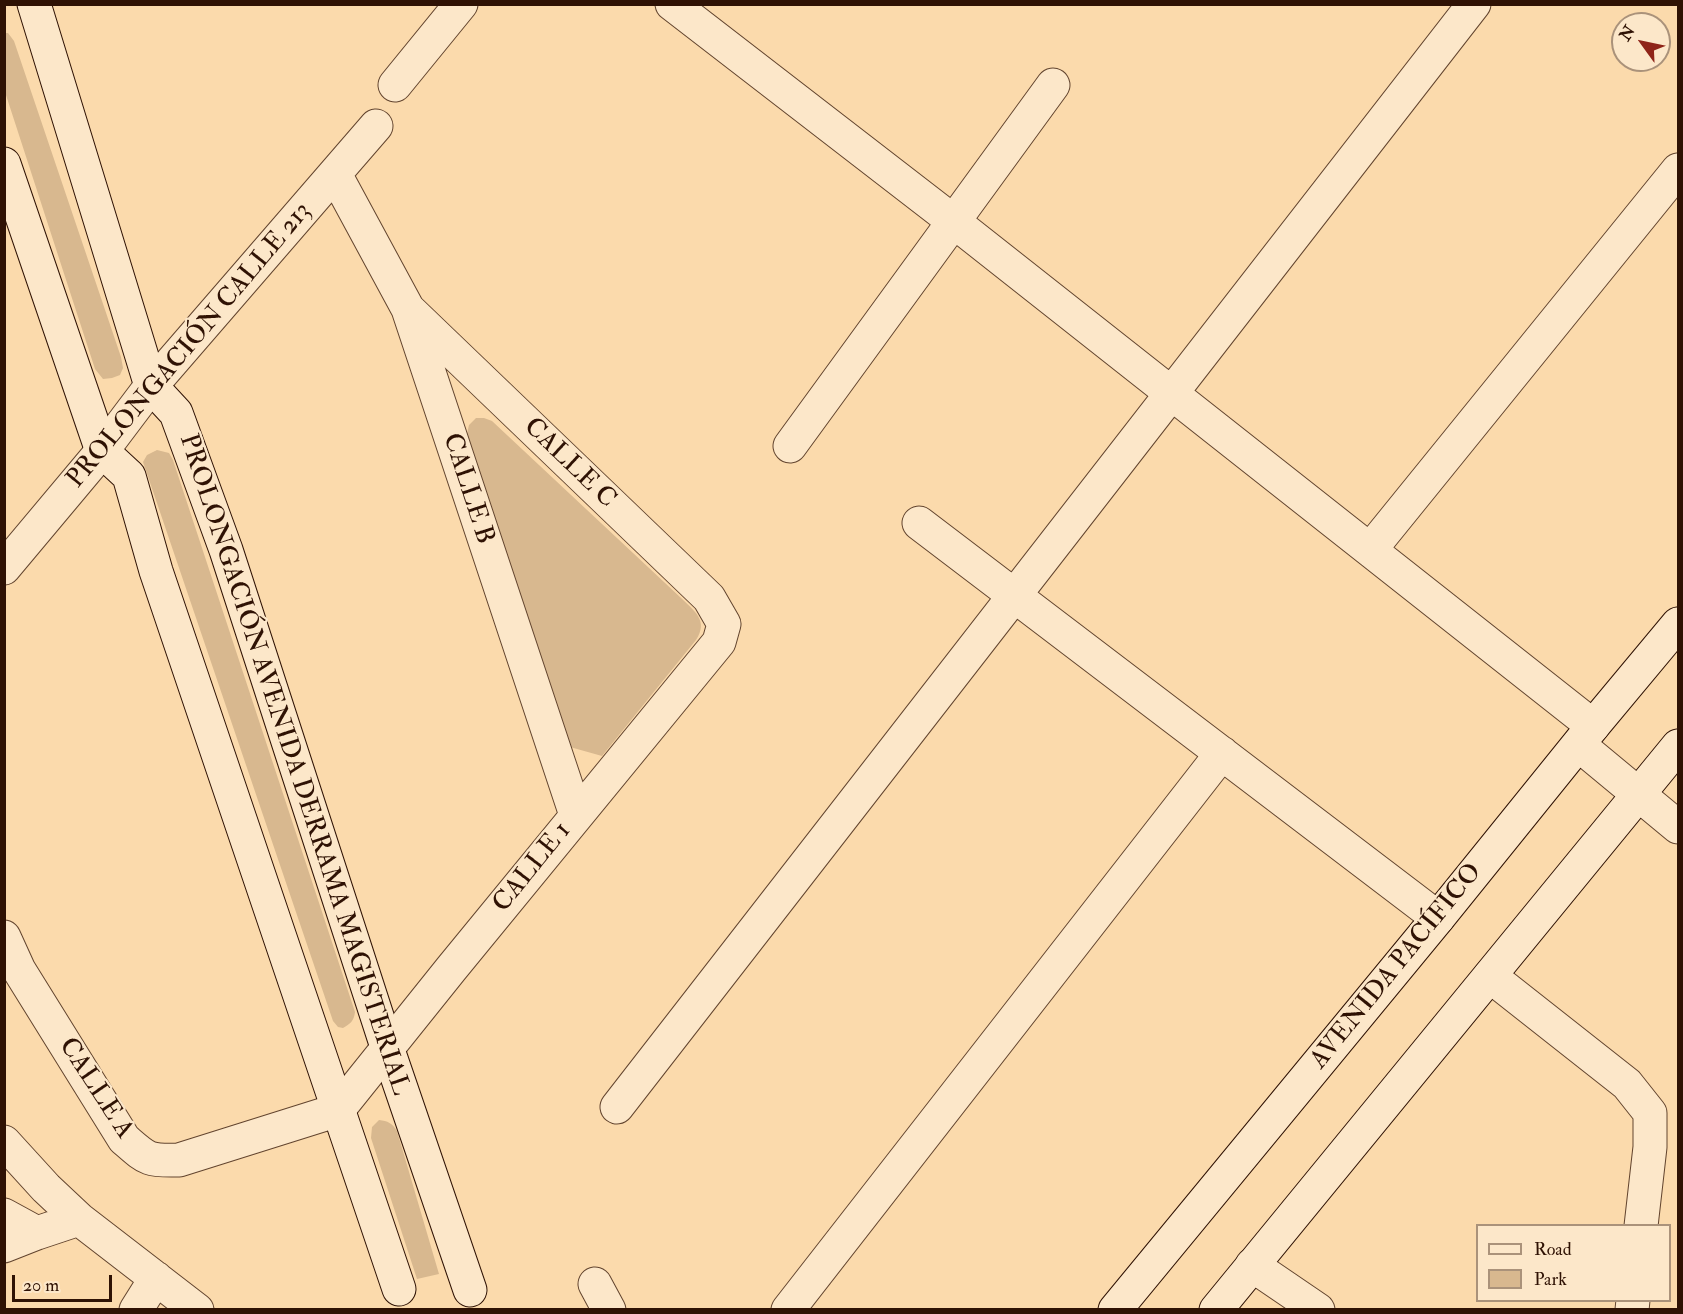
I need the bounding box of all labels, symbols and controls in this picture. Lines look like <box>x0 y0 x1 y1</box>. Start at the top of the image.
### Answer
north arrow <box>1611 12 1671 72</box>
text: N <box>1615 22 1640 45</box>
street label: PROLONGACIÓN CALLE 213 <box>61 197 319 495</box>
street label: CALLE C <box>516 412 622 516</box>
street label: CALLE B <box>434 430 500 548</box>
street label: PROLONGACIÓN AVENIDA DERRAMA MAGISTERIAL <box>171 431 415 1099</box>
street label: CALLE 1 <box>487 817 579 919</box>
street label: AVENIDA PACÍFICO <box>1304 858 1490 1076</box>
street label: CALLE A <box>51 1033 139 1145</box>
legend <box>1476 1224 1671 1302</box>
text: Road <box>1534 1238 1572 1261</box>
scale bar <box>15 1263 116 1301</box>
text: Park <box>1534 1268 1567 1291</box>
text: 20 m <box>23 1274 59 1297</box>

